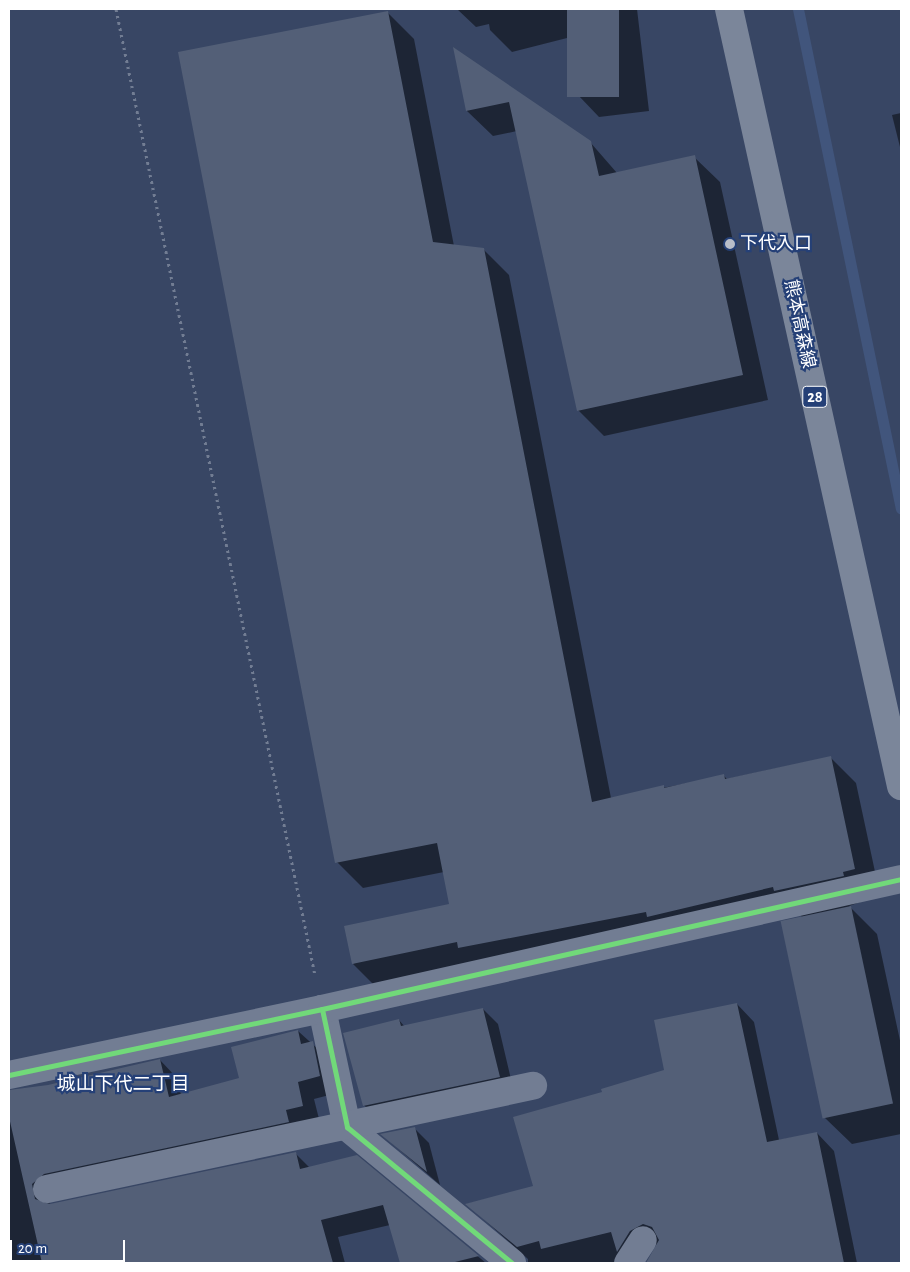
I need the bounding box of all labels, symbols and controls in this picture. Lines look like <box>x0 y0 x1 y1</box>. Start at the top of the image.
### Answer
place label: 下代入口 <box>740 233 812 255</box>
marker: 下代入口 <box>724 238 736 250</box>
street label: 熊本高森線 <box>779 278 819 370</box>
road number: 28 <box>801 384 829 411</box>
district label: 城山下代二丁目 <box>57 1074 189 1096</box>
scale bar <box>12 1230 128 1262</box>
text: 20 m <box>18 1241 47 1256</box>

